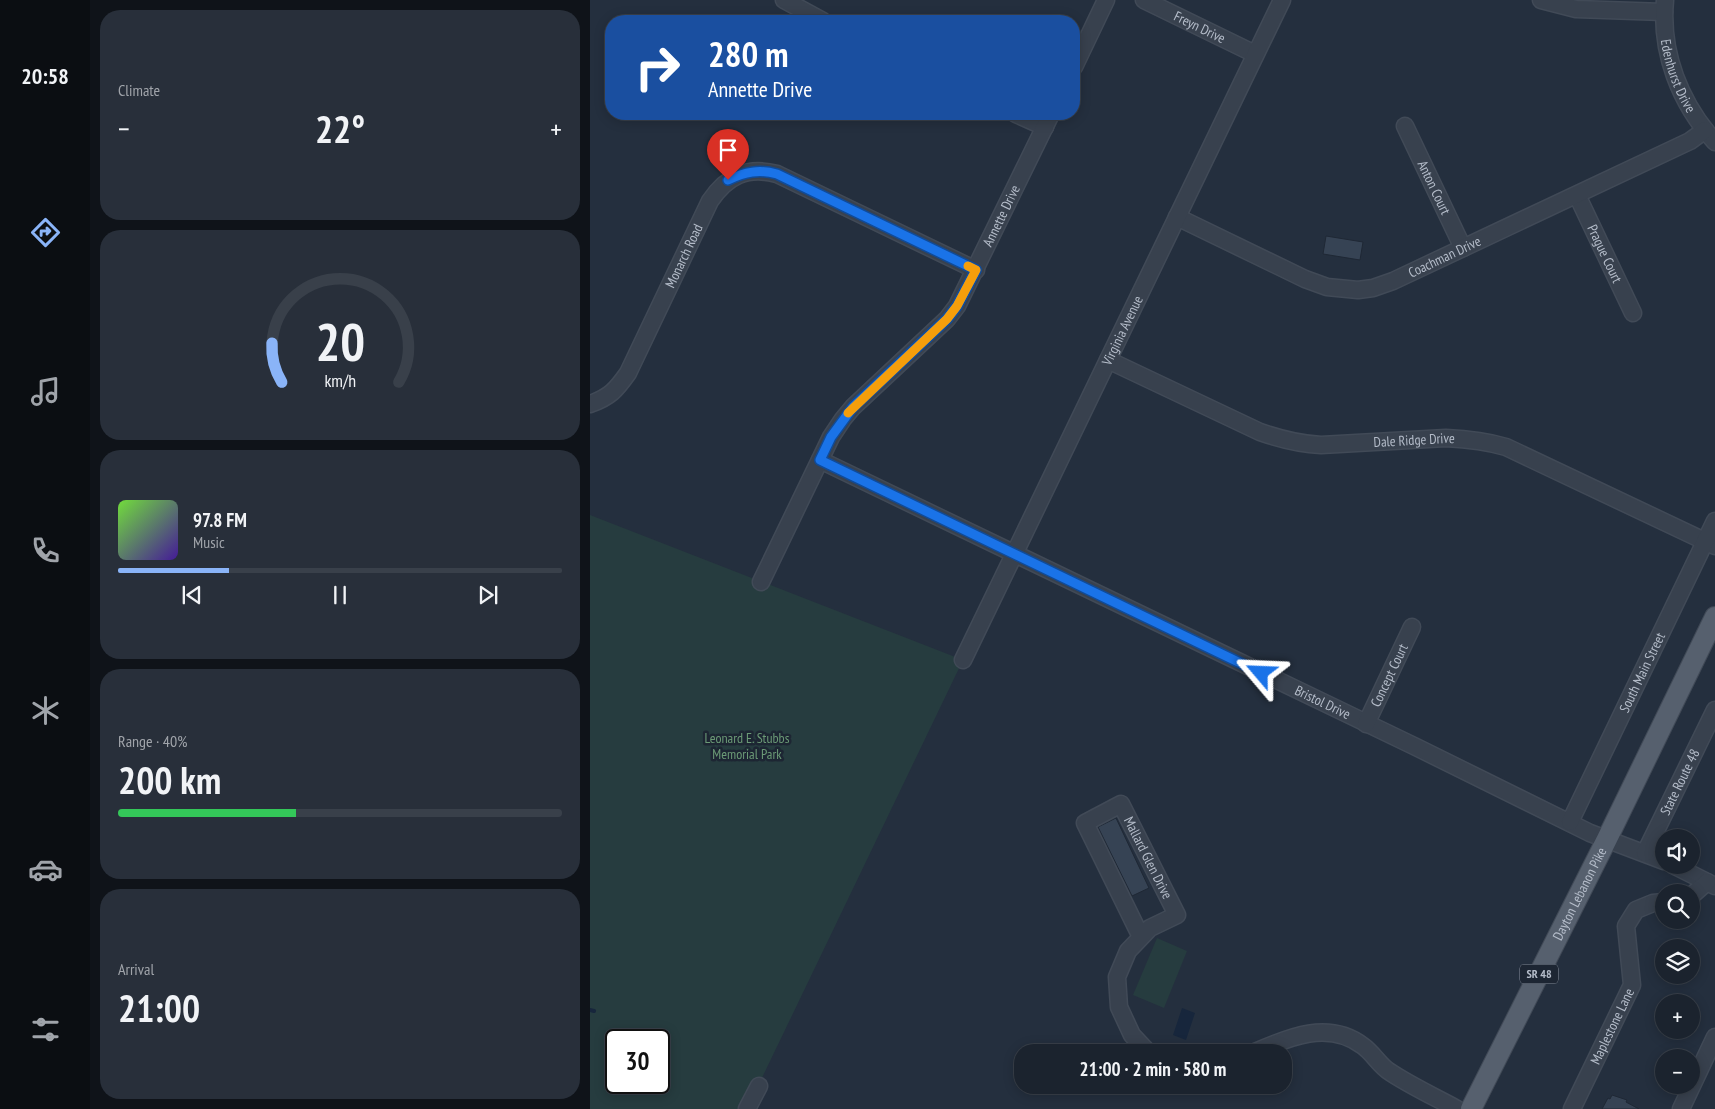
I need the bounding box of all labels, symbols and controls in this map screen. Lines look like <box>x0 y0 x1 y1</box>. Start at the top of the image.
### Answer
street label: Freyn Drive <box>1171 7 1229 47</box>
text: 280 m <box>708 31 789 77</box>
icon: right <box>625 35 690 100</box>
street label: Edenhurst Drive <box>1657 38 1700 116</box>
text: 20:58 <box>21 62 69 90</box>
text: Annette Drive <box>708 75 812 103</box>
text: Climate <box>118 80 160 100</box>
text: 22° <box>315 104 365 153</box>
text: − <box>118 110 130 147</box>
text: + <box>550 110 562 147</box>
pin <box>707 129 749 180</box>
icon: arrive <box>714 136 742 164</box>
street label: Anton Court <box>1414 157 1455 218</box>
street label: Annette Drive <box>978 182 1024 250</box>
icon: directions <box>28 215 63 250</box>
street label: Monarch Road <box>661 221 707 291</box>
street label: Prague Court <box>1583 222 1626 286</box>
street label: Coachman Drive <box>1405 232 1484 282</box>
street label: Virginia Avenue <box>1097 292 1147 369</box>
text: 20 <box>315 308 365 375</box>
text: km/h <box>324 369 356 392</box>
icon: music <box>28 374 63 409</box>
street label: Dale Ridge Drive <box>1373 429 1455 451</box>
text: 97.8 FM <box>193 508 247 532</box>
text: Music <box>193 532 225 552</box>
icon: phone <box>28 533 63 568</box>
icon: previous <box>178 581 206 609</box>
icon: pause <box>326 581 354 609</box>
icon: next <box>474 581 502 609</box>
street label: South Main Street <box>1615 629 1669 715</box>
street label: Concept Court <box>1366 641 1412 710</box>
position arrow <box>1234 646 1286 698</box>
street label: Bristol Drive <box>1292 681 1354 723</box>
icon: climate <box>28 693 63 728</box>
park label: Leonard E. Stubbs Memorial Park <box>705 729 790 763</box>
text: Range · 40% <box>118 731 187 751</box>
street label: State Route 48 <box>1656 746 1704 818</box>
text: 200 km <box>118 755 221 804</box>
street label: Mallard Glen Drive <box>1120 814 1177 902</box>
map controls <box>1655 829 1700 1094</box>
button: sound <box>1655 829 1700 874</box>
street label: Dayton Lebanon Pike <box>1549 844 1610 943</box>
icon: car <box>28 852 63 887</box>
button: search <box>1655 884 1700 929</box>
button: layers <box>1655 939 1700 984</box>
text: Arrival <box>118 959 154 979</box>
road number: SR 48 <box>1520 964 1558 984</box>
text: 21:00 <box>118 983 200 1032</box>
street label: Maplestone Lane <box>1586 985 1638 1067</box>
button: + <box>1655 994 1700 1039</box>
icon: filters <box>28 1012 63 1047</box>
speed limit sign: 30 <box>605 1029 670 1094</box>
button: − <box>1655 1049 1700 1094</box>
text: 21:00 · 2 min · 580 m <box>1080 1057 1226 1081</box>

